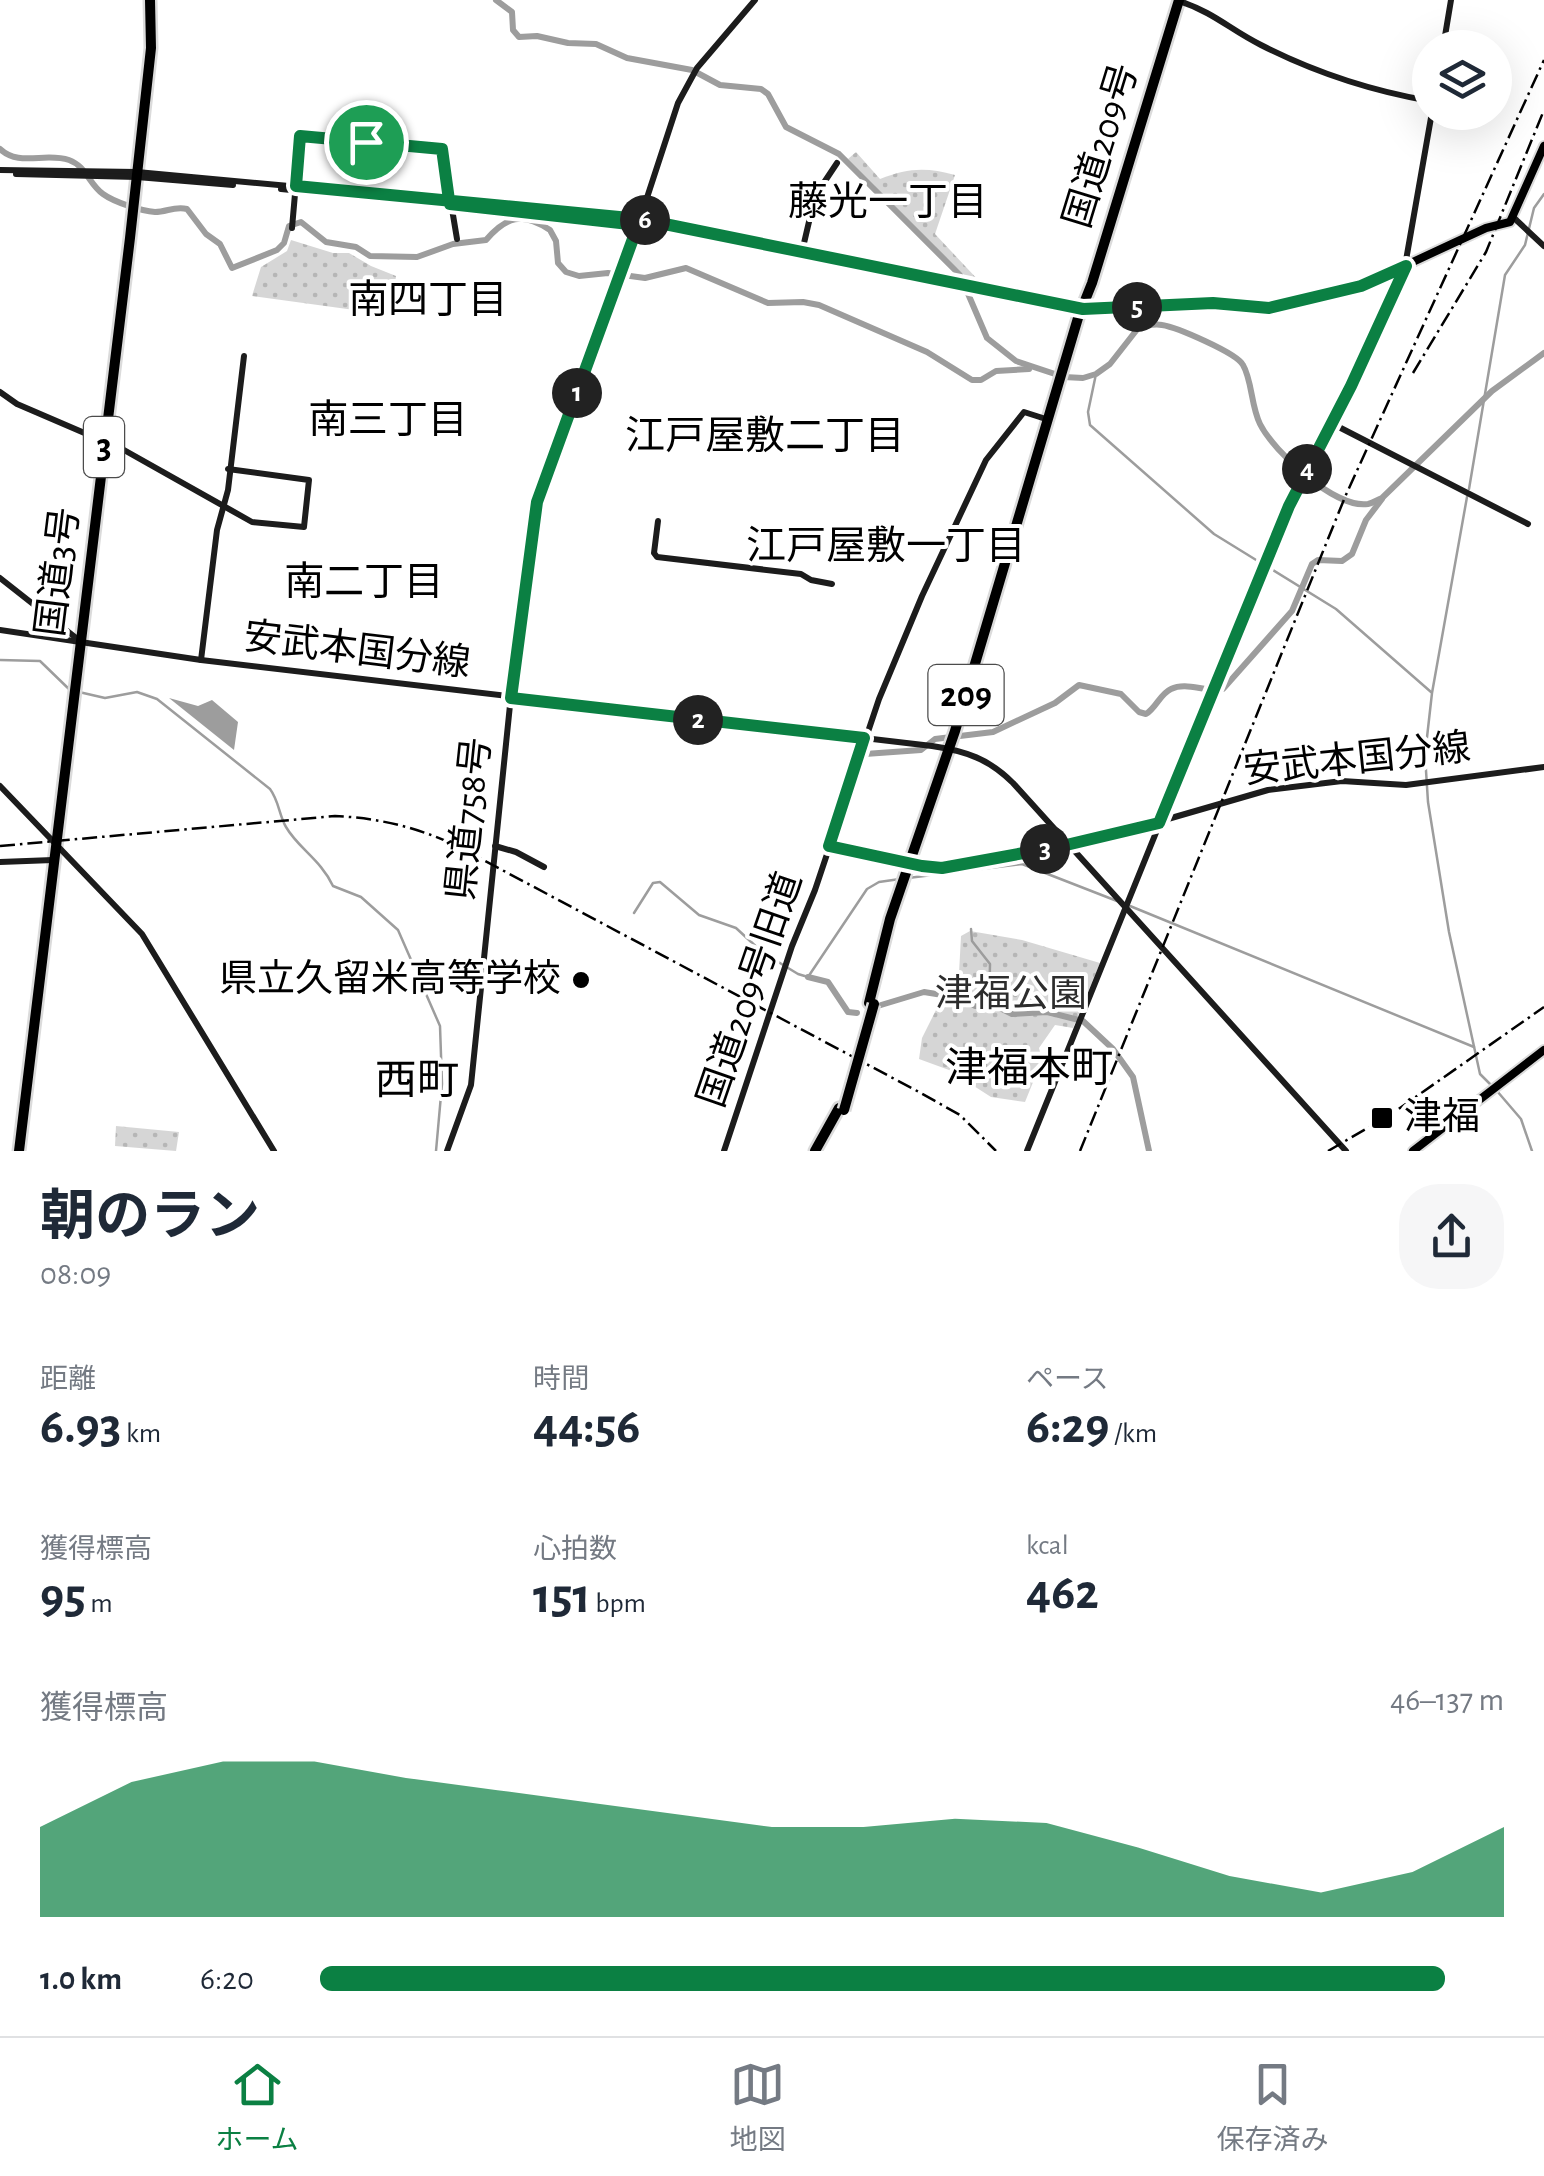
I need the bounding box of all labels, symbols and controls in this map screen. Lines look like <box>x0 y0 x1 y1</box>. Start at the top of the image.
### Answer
map controls <box>1412 30 1512 130</box>
button: layers <box>1412 30 1512 130</box>
street label: 国道209号 <box>1057 59 1145 232</box>
pin <box>324 100 409 185</box>
icon: arrive <box>339 115 394 170</box>
district label: 藤光一丁目 <box>788 181 988 223</box>
pin: 6 <box>620 195 670 245</box>
text: 6 <box>638 206 652 234</box>
district label: 南四丁目 <box>348 279 508 321</box>
pin: 5 <box>1112 282 1162 332</box>
text: 5 <box>1131 293 1143 321</box>
pin: 1 <box>552 368 602 418</box>
text: 1 <box>572 379 582 407</box>
district label: 南三丁目 <box>308 399 468 441</box>
district label: 江戸屋敷二丁目 <box>625 415 905 457</box>
road number: 3 <box>84 417 124 477</box>
pin: 4 <box>1282 444 1332 494</box>
text: 4 <box>1300 455 1314 483</box>
street label: 国道3号 <box>30 505 86 639</box>
district label: 江戸屋敷一丁目 <box>746 525 1026 567</box>
district label: 南二丁目 <box>284 561 444 603</box>
street label: 安武本国分線 <box>242 615 473 684</box>
road number: 209 <box>928 665 1004 725</box>
pin: 2 <box>673 695 723 745</box>
text: 2 <box>691 706 705 734</box>
street label: 安武本国分線 <box>1241 726 1472 791</box>
street label: 県道758号 <box>441 735 497 902</box>
pin: 3 <box>1020 824 1070 874</box>
text: 3 <box>1039 835 1051 863</box>
street label: 国道209号旧道 <box>691 867 809 1112</box>
place label: 県立久留米高等学校 <box>219 958 561 999</box>
marker: 県立久留米高等学校 <box>570 969 592 991</box>
park label: 津福公園 <box>935 974 1087 1014</box>
district label: 津福本町 <box>945 1046 1113 1090</box>
district label: 西町 <box>375 1060 459 1102</box>
place label: 津福 <box>1404 1097 1480 1137</box>
marker: 津福 <box>1369 1105 1395 1131</box>
button: share <box>1399 1184 1504 1289</box>
text: 朝のラン <box>40 1190 260 1245</box>
text: 08:09 <box>40 1258 111 1290</box>
text: 距離 <box>40 1366 96 1394</box>
text: 時間 <box>533 1366 589 1394</box>
text: ペース <box>1026 1366 1109 1394</box>
text: 6.93 <box>40 1402 121 1452</box>
text: 44:56 <box>533 1402 641 1452</box>
text: 6:29 <box>1026 1402 1109 1452</box>
text: km <box>121 1420 161 1448</box>
text: /km <box>1109 1420 1157 1448</box>
text: kcal <box>1026 1532 1069 1560</box>
text: 獲得標高 <box>40 1536 152 1564</box>
text: 心拍数 <box>533 1536 617 1564</box>
text: 462 <box>1026 1568 1099 1618</box>
text: 95 <box>40 1572 86 1622</box>
text: 151 <box>533 1572 591 1622</box>
text: m <box>86 1590 113 1618</box>
text: bpm <box>591 1590 646 1618</box>
text: 46–137 m <box>1390 1684 1504 1716</box>
text: 獲得標高 <box>40 1692 168 1724</box>
text: 1.0 km <box>40 1963 122 1995</box>
text: 6:20 <box>200 1963 254 1995</box>
tab: ホーム <box>215 2057 299 2158</box>
tab: 地図 <box>730 2057 786 2158</box>
tab: 保存済み <box>1216 2057 1329 2158</box>

